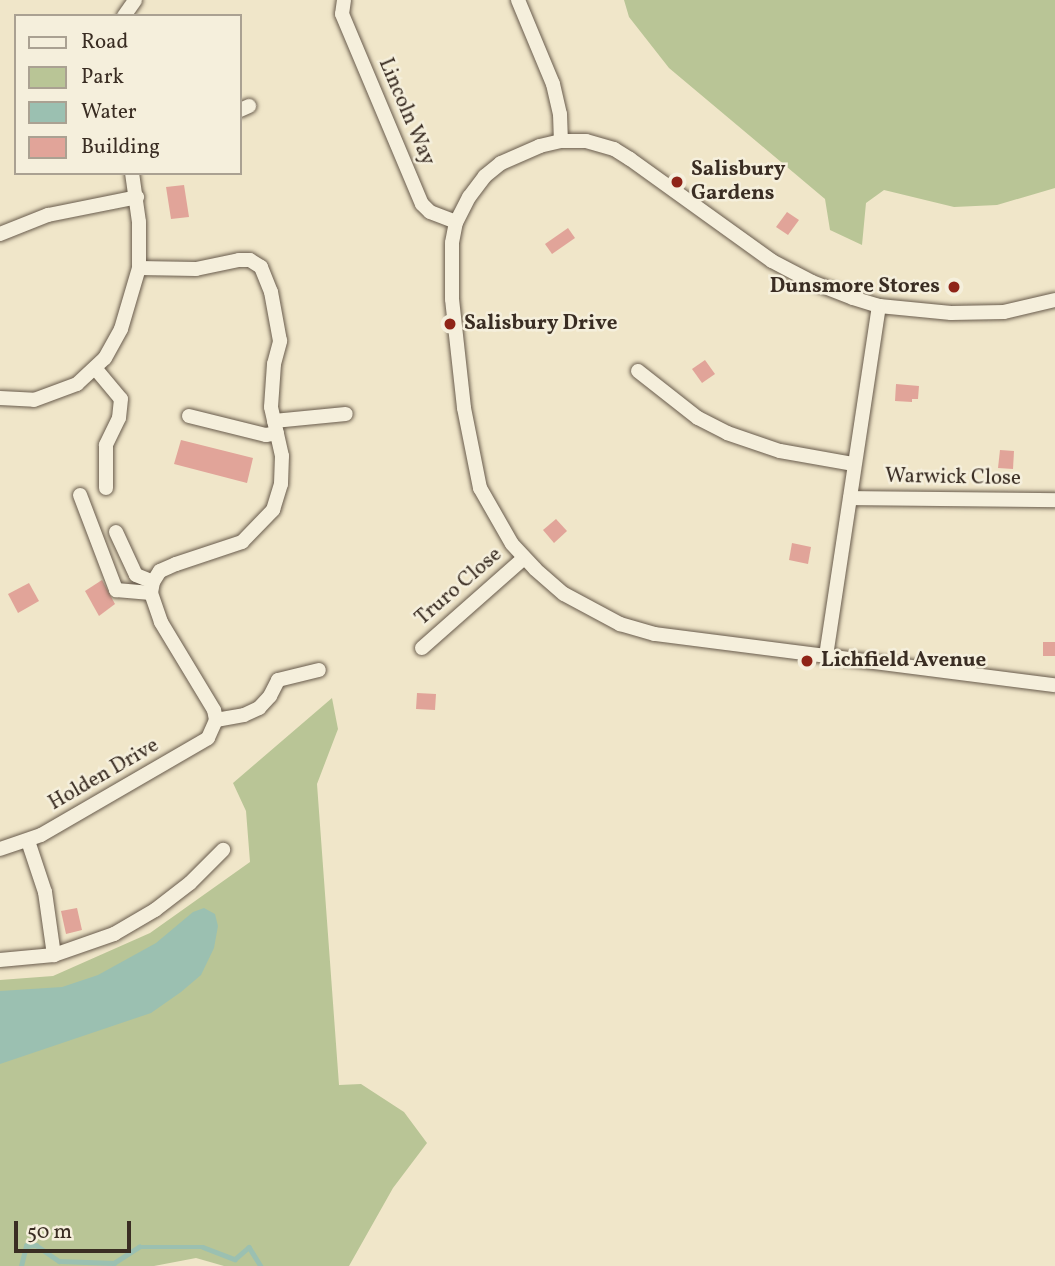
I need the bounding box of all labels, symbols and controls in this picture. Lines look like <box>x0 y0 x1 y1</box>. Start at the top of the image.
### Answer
legend <box>14 14 242 175</box>
text: Road <box>81 28 128 57</box>
street label: Lincoln Way <box>372 54 440 170</box>
text: Park <box>81 63 124 92</box>
text: Water <box>81 98 137 127</box>
text: Building <box>81 133 160 162</box>
place label: Salisbury Gardens <box>691 157 786 207</box>
marker: Salisbury Gardens <box>669 174 685 190</box>
place label: Dunsmore Stores <box>770 274 940 300</box>
marker: Dunsmore Stores <box>946 279 962 295</box>
place label: Salisbury Drive <box>464 311 618 337</box>
marker: Salisbury Drive <box>442 316 458 332</box>
street label: Warwick Close <box>885 464 1021 492</box>
street label: Truro Close <box>411 543 507 631</box>
place label: Lichfield Avenue <box>821 648 986 674</box>
marker: Lichfield Avenue <box>799 653 815 669</box>
street label: Holden Drive <box>44 733 164 817</box>
scale bar <box>18 1206 135 1250</box>
text: 50 m <box>27 1218 72 1247</box>

